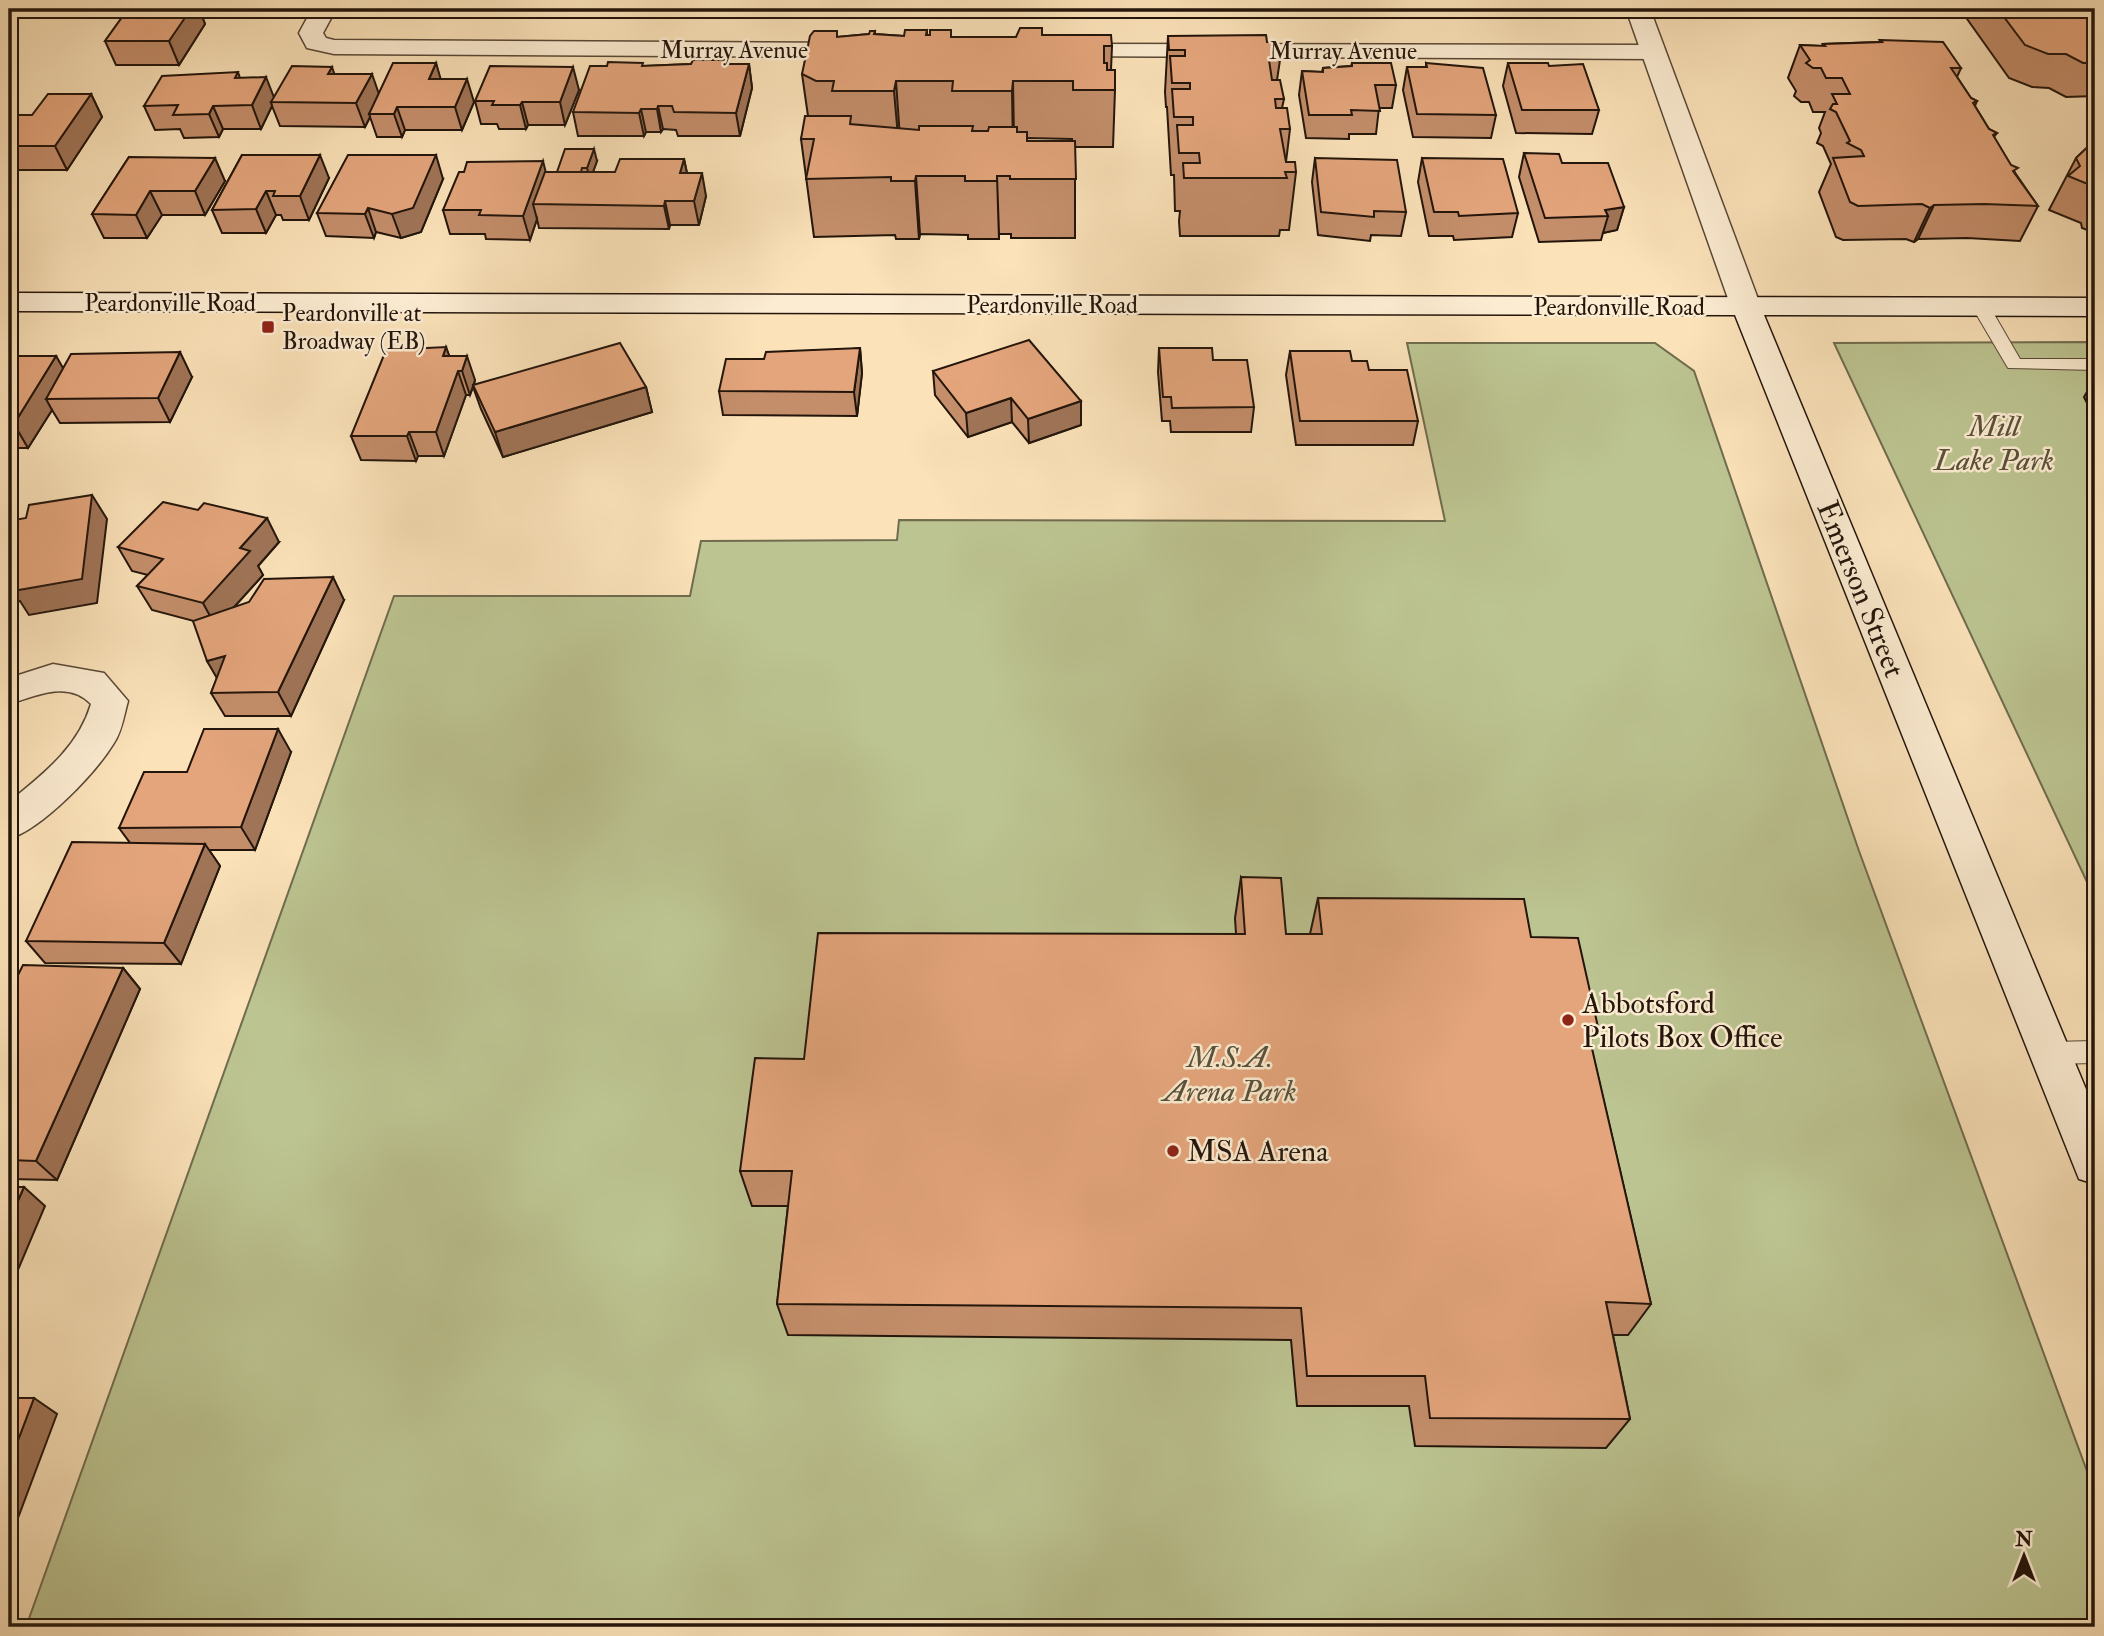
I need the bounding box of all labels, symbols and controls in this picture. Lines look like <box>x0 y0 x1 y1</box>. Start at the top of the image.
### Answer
street label: Murray Avenue <box>660 35 808 66</box>
street label: Murray Avenue <box>1269 36 1417 67</box>
street label: Peardonville Road <box>84 288 256 319</box>
street label: Peardonville Road <box>966 290 1138 321</box>
street label: Peardonville Road <box>1533 292 1705 323</box>
place label: Peardonville at Broadway (EB) <box>282 298 426 357</box>
marker: Peardonville at Broadway (EB) <box>260 319 276 335</box>
park label: Mill Lake Park <box>1933 408 2054 479</box>
street label: Emerson Street <box>1808 495 1913 683</box>
place label: Abbotsford Pilots Box Office <box>1581 985 1782 1056</box>
marker: Abbotsford Pilots Box Office <box>1560 1012 1576 1028</box>
park label: M.S.A. Arena Park <box>1160 1039 1297 1110</box>
place label: MSA Arena <box>1187 1133 1329 1170</box>
marker: MSA Arena <box>1165 1143 1181 1159</box>
north arrow <box>1988 1520 2058 1590</box>
text: N <box>2014 1528 2033 1552</box>

